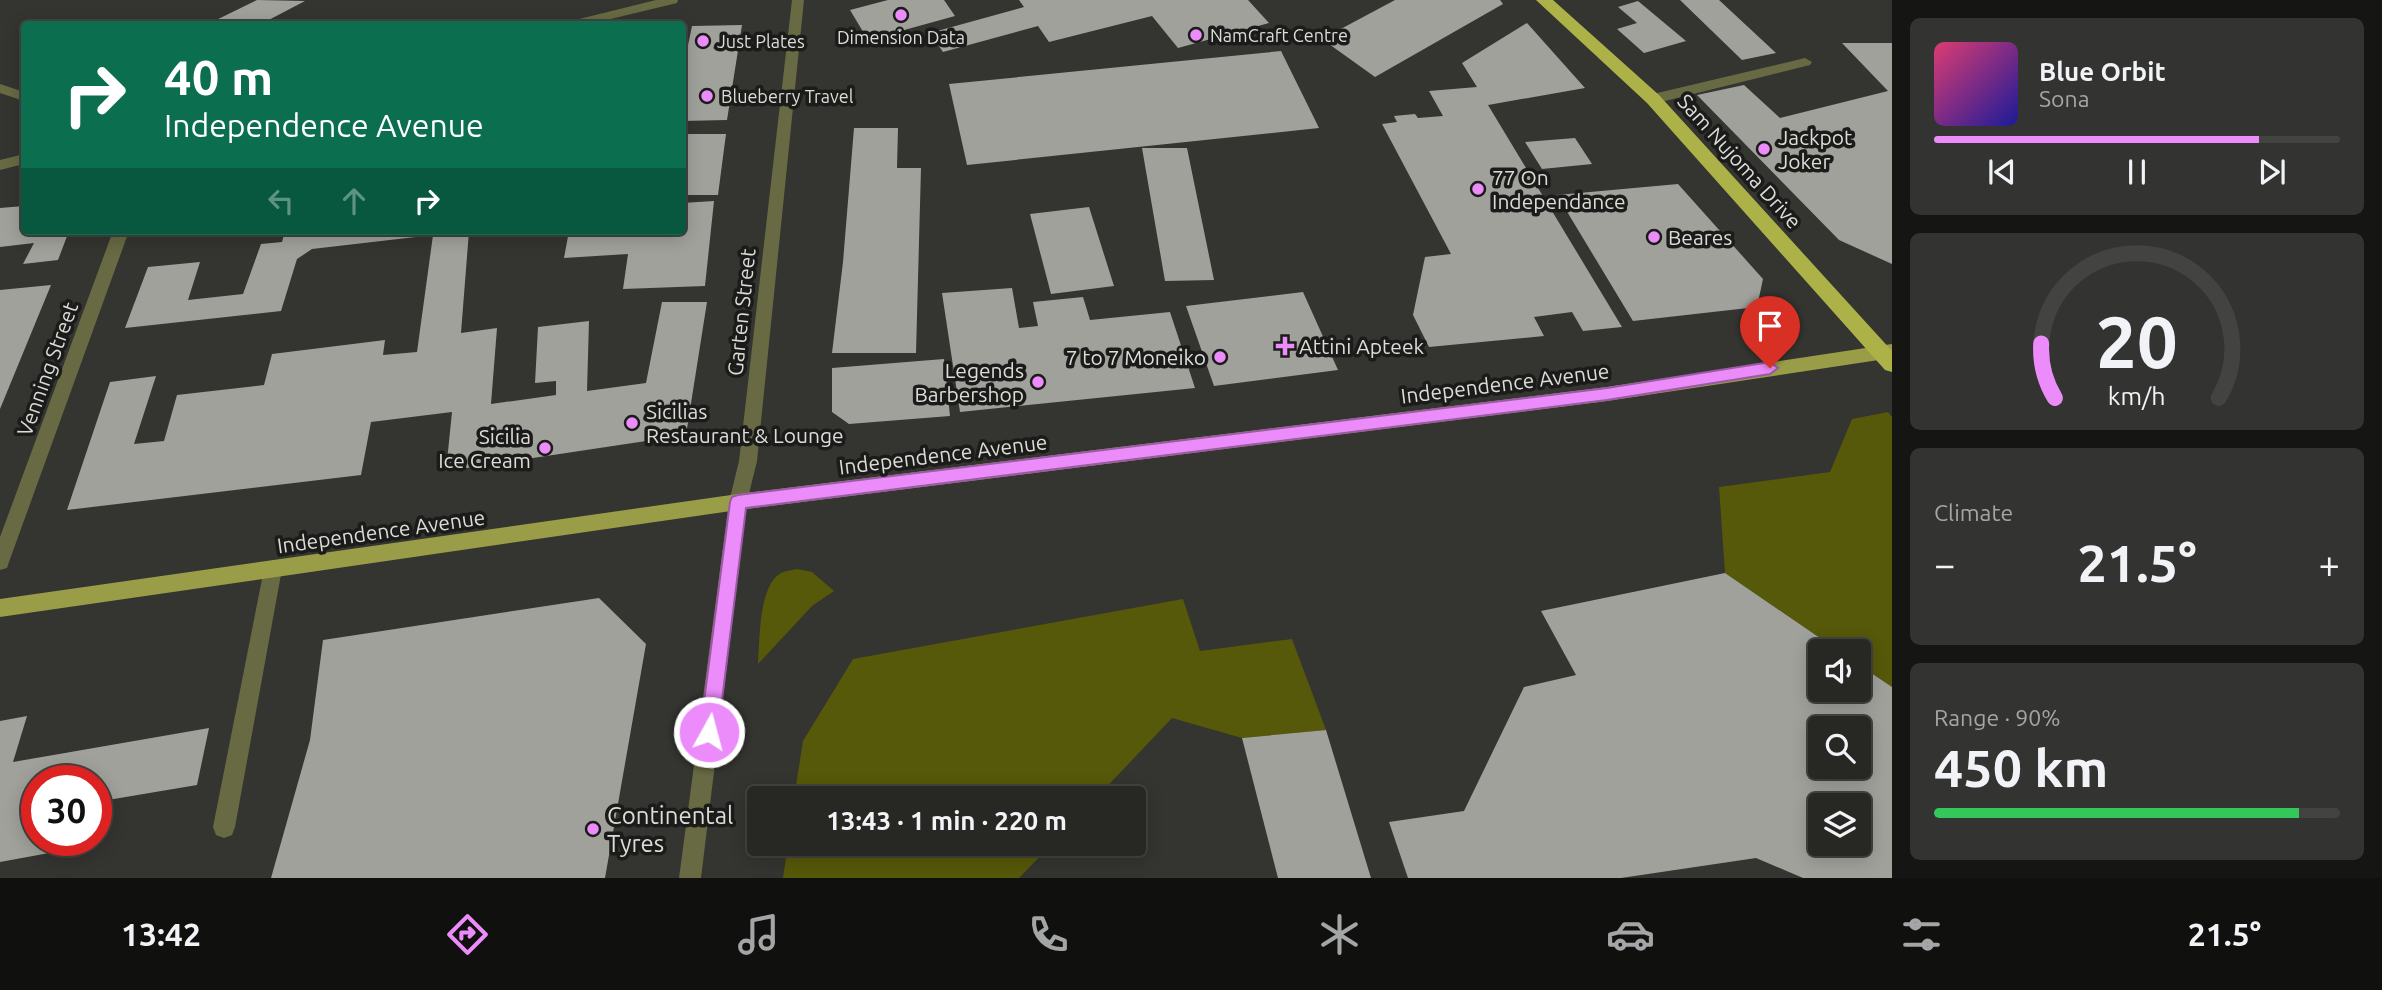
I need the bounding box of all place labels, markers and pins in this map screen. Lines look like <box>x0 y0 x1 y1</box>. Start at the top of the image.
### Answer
marker: Dimension Data <box>893 7 909 23</box>
place label: NamCraft Centre <box>1210 25 1348 45</box>
place label: Dimension Data <box>837 27 965 47</box>
marker: NamCraft Centre <box>1188 27 1204 43</box>
place label: Just Plates <box>717 31 805 51</box>
marker: Just Plates <box>695 33 711 49</box>
place label: Blueberry Travel <box>721 86 854 106</box>
marker: Blueberry Travel <box>699 88 715 104</box>
place label: Jackpot Joker <box>1778 125 1852 173</box>
marker: Jackpot Joker <box>1756 141 1772 157</box>
place label: 77 On Independance <box>1492 165 1625 213</box>
marker: 77 On Independance <box>1470 181 1486 197</box>
place label: Beares <box>1668 225 1732 249</box>
marker: Beares <box>1646 229 1662 245</box>
pin <box>1740 296 1800 368</box>
place label: Attini Apteek <box>1299 334 1424 358</box>
marker: Attini Apteek <box>1277 338 1293 354</box>
place label: 7 to 7 Moneiko <box>1066 345 1206 369</box>
marker: 7 to 7 Moneiko <box>1212 349 1228 365</box>
place label: Legends Barbershop <box>914 358 1024 406</box>
marker: Legends Barbershop <box>1030 374 1046 390</box>
place label: Sicilias Restaurant & Lounge <box>646 399 844 447</box>
marker: Sicilias Restaurant & Lounge <box>624 415 640 431</box>
place label: Sicilia Ice Cream <box>438 424 531 472</box>
marker: Sicilia Ice Cream <box>537 440 553 456</box>
place label: Continental Tyres <box>607 802 733 857</box>
marker: Continental Tyres <box>585 821 601 837</box>

